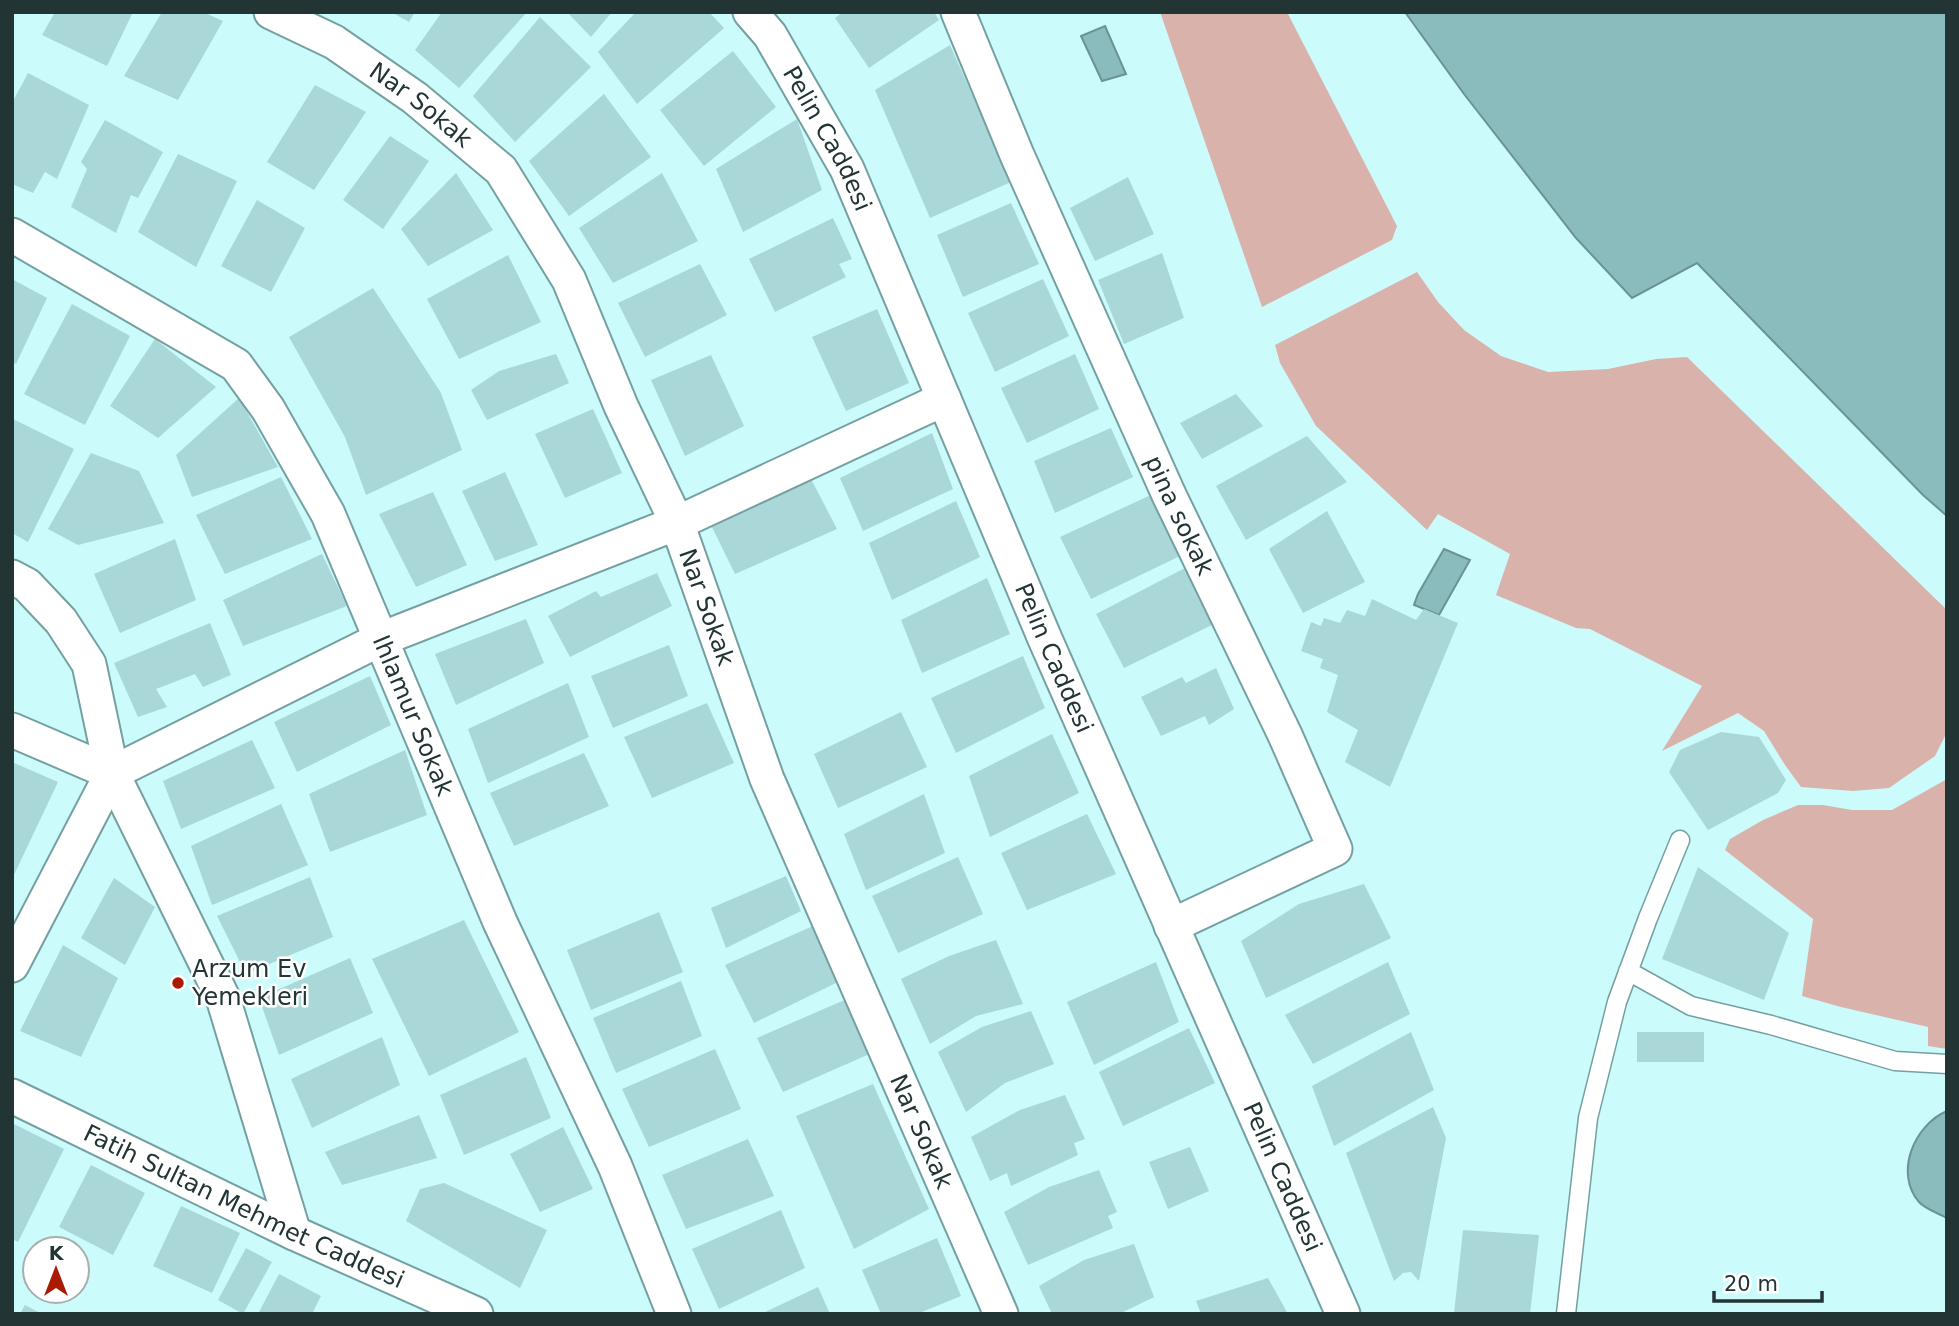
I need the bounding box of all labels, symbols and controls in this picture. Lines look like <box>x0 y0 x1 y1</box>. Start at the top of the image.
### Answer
street label: Nar Sokak <box>364 57 478 154</box>
street label: Pelin Caddesi <box>777 61 877 215</box>
street label: pina sokak <box>1139 451 1220 580</box>
street label: Nar Sokak <box>673 545 740 670</box>
street label: Pelin Caddesi <box>1009 579 1099 737</box>
street label: Ihlamur Sokak <box>367 631 459 800</box>
place label: Arzum Ev Yemekleri <box>191 955 308 1011</box>
marker: Arzum Ev Yemekleri <box>170 975 186 991</box>
street label: Nar Sokak <box>884 1070 959 1193</box>
street label: Pelin Caddesi <box>1237 1098 1328 1256</box>
street label: Fatih Sultan Mehmet Caddesi <box>79 1119 409 1294</box>
north arrow <box>21 1235 91 1305</box>
text: K <box>49 1242 65 1264</box>
scale bar <box>1714 1260 1822 1304</box>
text: 20 m <box>1724 1272 1778 1296</box>

